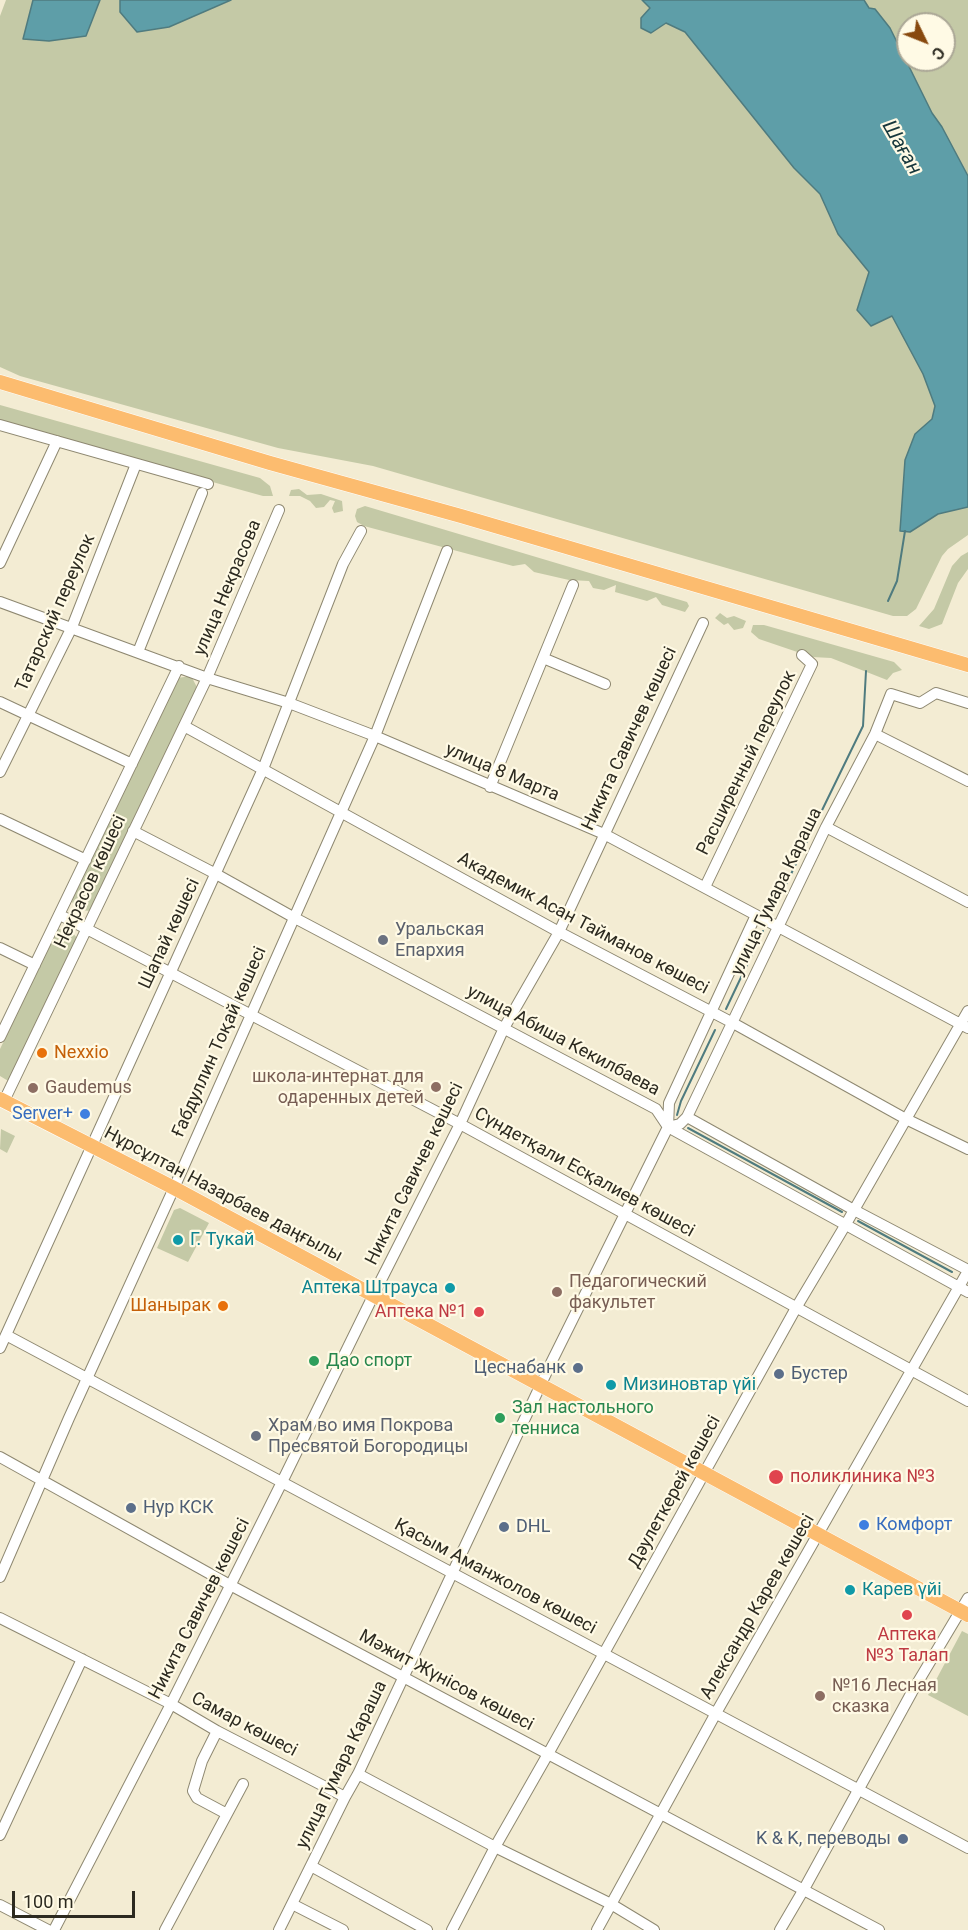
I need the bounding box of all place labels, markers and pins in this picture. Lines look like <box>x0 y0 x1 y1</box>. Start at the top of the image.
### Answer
place label: Уральская Епархия <box>395 919 484 962</box>
marker: Уральская Епархия <box>376 933 390 947</box>
place label: Nexxio <box>54 1042 109 1064</box>
marker: Nexxio <box>35 1046 49 1060</box>
place label: школа-интернат для одаренных детей <box>252 1066 424 1108</box>
place label: Gaudemus <box>45 1077 132 1099</box>
marker: школа-интернат для одаренных детей <box>429 1080 443 1094</box>
marker: Gaudemus <box>26 1081 40 1095</box>
place label: Server+ <box>12 1103 73 1125</box>
marker: Server+ <box>78 1107 92 1121</box>
place label: Г. Тукай <box>190 1229 254 1251</box>
marker: Г. Тукай <box>171 1233 185 1247</box>
place label: Педагогический факультет <box>569 1271 707 1314</box>
place label: Аптека Штрауса <box>301 1277 438 1299</box>
marker: Аптека Штрауса <box>443 1281 457 1295</box>
marker: Педагогический факультет <box>550 1285 564 1299</box>
place label: Шанырак <box>130 1295 211 1317</box>
marker: Шанырак <box>216 1299 230 1313</box>
place label: Аптека №1 <box>375 1301 467 1323</box>
marker: Аптека №1 <box>472 1305 486 1319</box>
place label: Дао спорт <box>326 1350 412 1372</box>
marker: Дао спорт <box>307 1354 321 1368</box>
place label: Цеснабанк <box>474 1357 566 1379</box>
marker: Цеснабанк <box>571 1361 585 1375</box>
place label: Бустер <box>791 1363 848 1385</box>
marker: Бустер <box>772 1367 786 1381</box>
place label: Мизиновтар үйі <box>623 1374 756 1396</box>
marker: Мизиновтар үйі <box>604 1378 618 1392</box>
place label: Зал настольного тенниса <box>512 1397 654 1440</box>
marker: Зал настольного тенниса <box>493 1411 507 1425</box>
place label: Храм во имя Покрова Пресвятой Богородицы <box>268 1415 468 1458</box>
marker: Храм во имя Покрова Пресвятой Богородицы <box>249 1429 263 1443</box>
place label: поликлиника №3 <box>790 1466 935 1488</box>
marker: поликлиника №3 <box>767 1468 785 1486</box>
place label: Нур КСК <box>143 1497 214 1519</box>
marker: Нур КСК <box>124 1501 138 1515</box>
place label: Комфорт <box>876 1514 952 1536</box>
place label: DHL <box>516 1516 550 1538</box>
marker: Комфорт <box>857 1518 871 1532</box>
marker: DHL <box>497 1520 511 1534</box>
place label: Карев үйі <box>862 1579 942 1601</box>
marker: Карев үйі <box>843 1583 857 1597</box>
marker: Аптека №3 Талап <box>900 1608 914 1622</box>
place label: Аптека №3 Талап <box>865 1624 949 1666</box>
place label: №16 Лесная сказка <box>832 1675 937 1718</box>
marker: №16 Лесная сказка <box>813 1689 827 1703</box>
place label: K & K, переводы <box>756 1828 891 1850</box>
marker: K & K, переводы <box>896 1832 910 1846</box>

